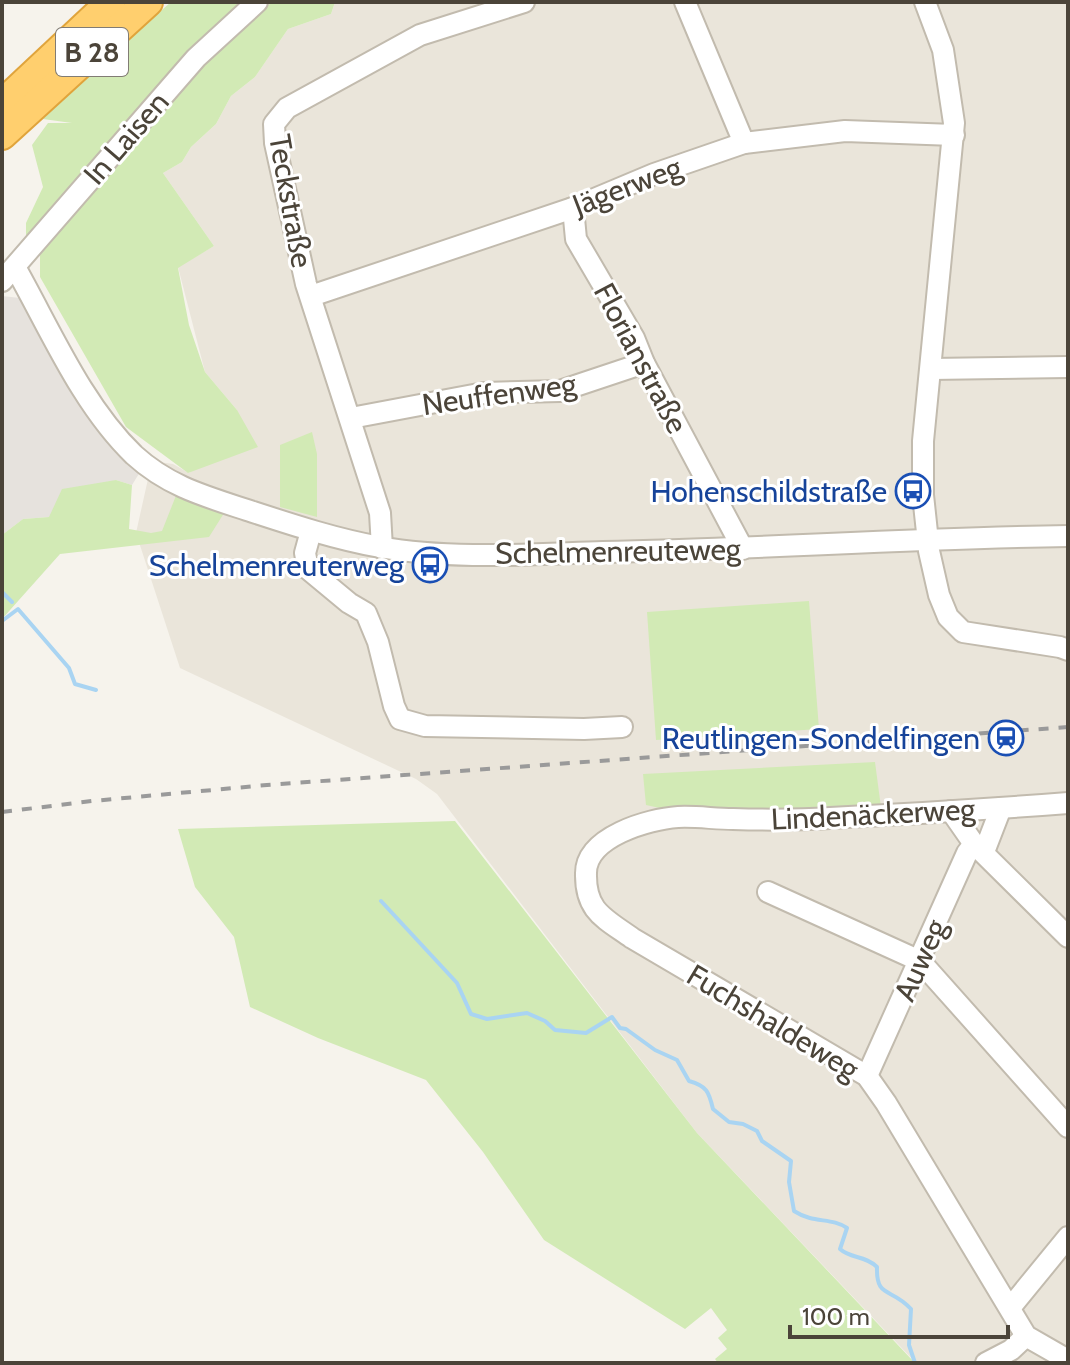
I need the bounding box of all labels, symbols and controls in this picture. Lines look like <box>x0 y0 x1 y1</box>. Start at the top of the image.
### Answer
road number: B 28 <box>56 28 128 76</box>
street label: In Laisen <box>76 84 176 192</box>
street label: Teckstraße <box>261 131 321 271</box>
street label: Jägerweg <box>566 148 688 224</box>
street label: Florianstraße <box>586 277 696 439</box>
street label: Neuffenweg <box>420 365 579 423</box>
bus stop icon: Hohenschildstraße <box>894 472 932 510</box>
place label: Hohenschildstraße <box>650 473 887 510</box>
street label: Schelmenreuteweg <box>495 530 742 572</box>
bus stop icon: Schelmenreuterweg <box>411 546 449 584</box>
place label: Schelmenreuterweg <box>149 547 405 584</box>
station icon: Reutlingen-Sondelfingen <box>987 719 1025 757</box>
place label: Reutlingen-Sondelfingen <box>662 720 980 757</box>
street label: Lindenäckerweg <box>770 790 977 838</box>
street label: Auweg <box>886 912 955 1007</box>
street label: Fuchshaldeweg <box>680 956 867 1088</box>
scale bar <box>790 1289 1008 1339</box>
text: 100 m <box>802 1302 870 1331</box>

